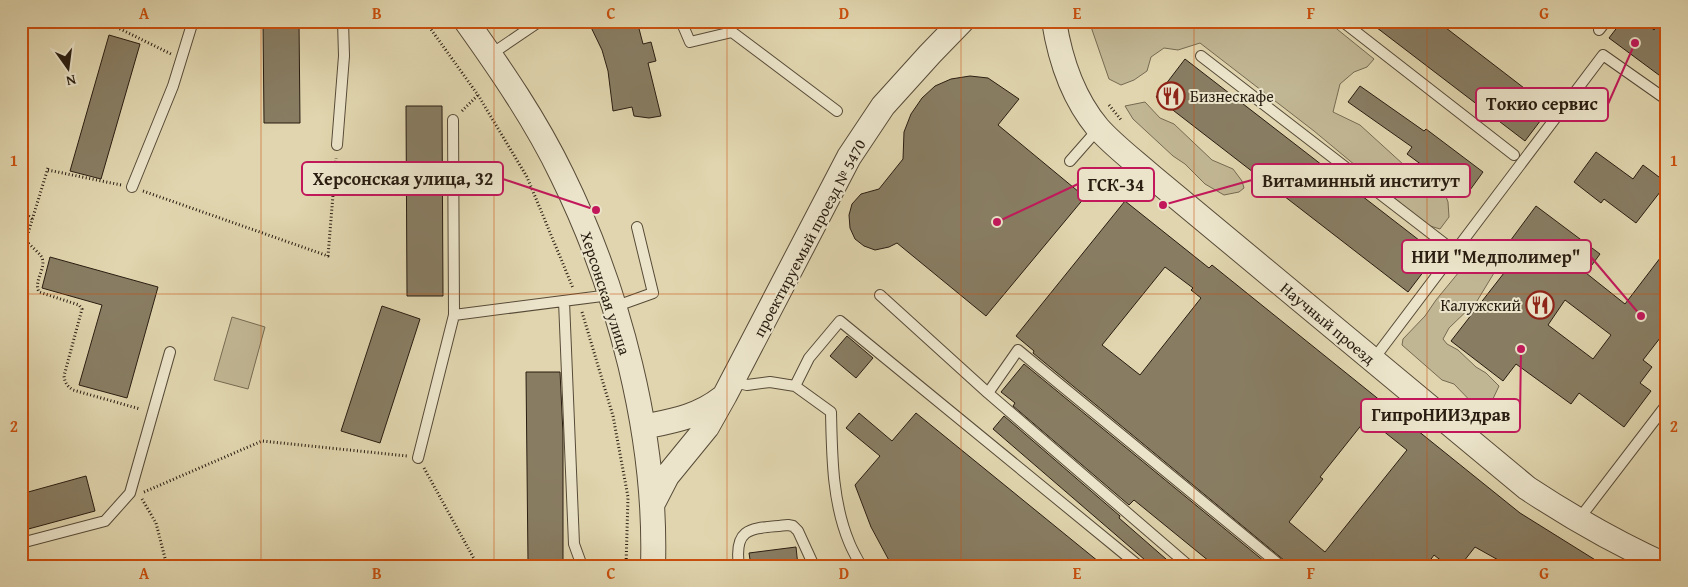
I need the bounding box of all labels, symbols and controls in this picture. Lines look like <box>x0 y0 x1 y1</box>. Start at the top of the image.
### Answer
text: A <box>139 1 150 25</box>
text: B <box>372 1 382 25</box>
text: C <box>606 1 616 25</box>
text: D <box>839 1 849 25</box>
text: E <box>1073 1 1082 25</box>
text: F <box>1307 1 1315 25</box>
text: G <box>1539 1 1549 25</box>
north arrow <box>42 42 92 92</box>
text: N <box>64 70 78 92</box>
restaurant icon: Бизнескафе <box>1156 81 1186 111</box>
place label: Бизнескафе <box>1190 84 1274 108</box>
callout: Токио сервис <box>1476 88 1608 121</box>
text: Токио сервис <box>1486 90 1598 117</box>
street label: проектируемый проезд № 5470 <box>747 135 872 341</box>
text: 1 <box>10 148 18 172</box>
text: 1 <box>1670 148 1678 172</box>
callout: Херсонская улица, 32 <box>302 162 503 195</box>
callout: Витаминный институт <box>1252 164 1470 197</box>
text: Херсонская улица, 32 <box>313 165 493 192</box>
text: Витаминный институт <box>1262 167 1460 194</box>
callout: ГСК-34 <box>1078 168 1154 201</box>
text: ГСК-34 <box>1088 171 1144 198</box>
street label: Херсонская улица <box>575 228 637 358</box>
callout: НИИ "Медполимер" <box>1402 240 1591 273</box>
text: НИИ "Медполимер" <box>1412 243 1580 270</box>
street label: Научный проезд <box>1275 276 1381 370</box>
restaurant icon: Калужский <box>1525 290 1555 320</box>
place label: Калужский <box>1440 293 1521 317</box>
callout: ГипроНИИЗдрав <box>1361 399 1520 432</box>
text: ГипроНИИЗдрав <box>1372 401 1510 428</box>
text: 2 <box>10 414 18 438</box>
text: 2 <box>1670 414 1678 438</box>
text: A <box>139 561 150 585</box>
text: B <box>372 561 382 585</box>
text: C <box>606 561 616 585</box>
text: D <box>839 561 849 585</box>
text: E <box>1073 561 1082 585</box>
text: F <box>1307 561 1315 585</box>
text: G <box>1539 561 1549 585</box>

